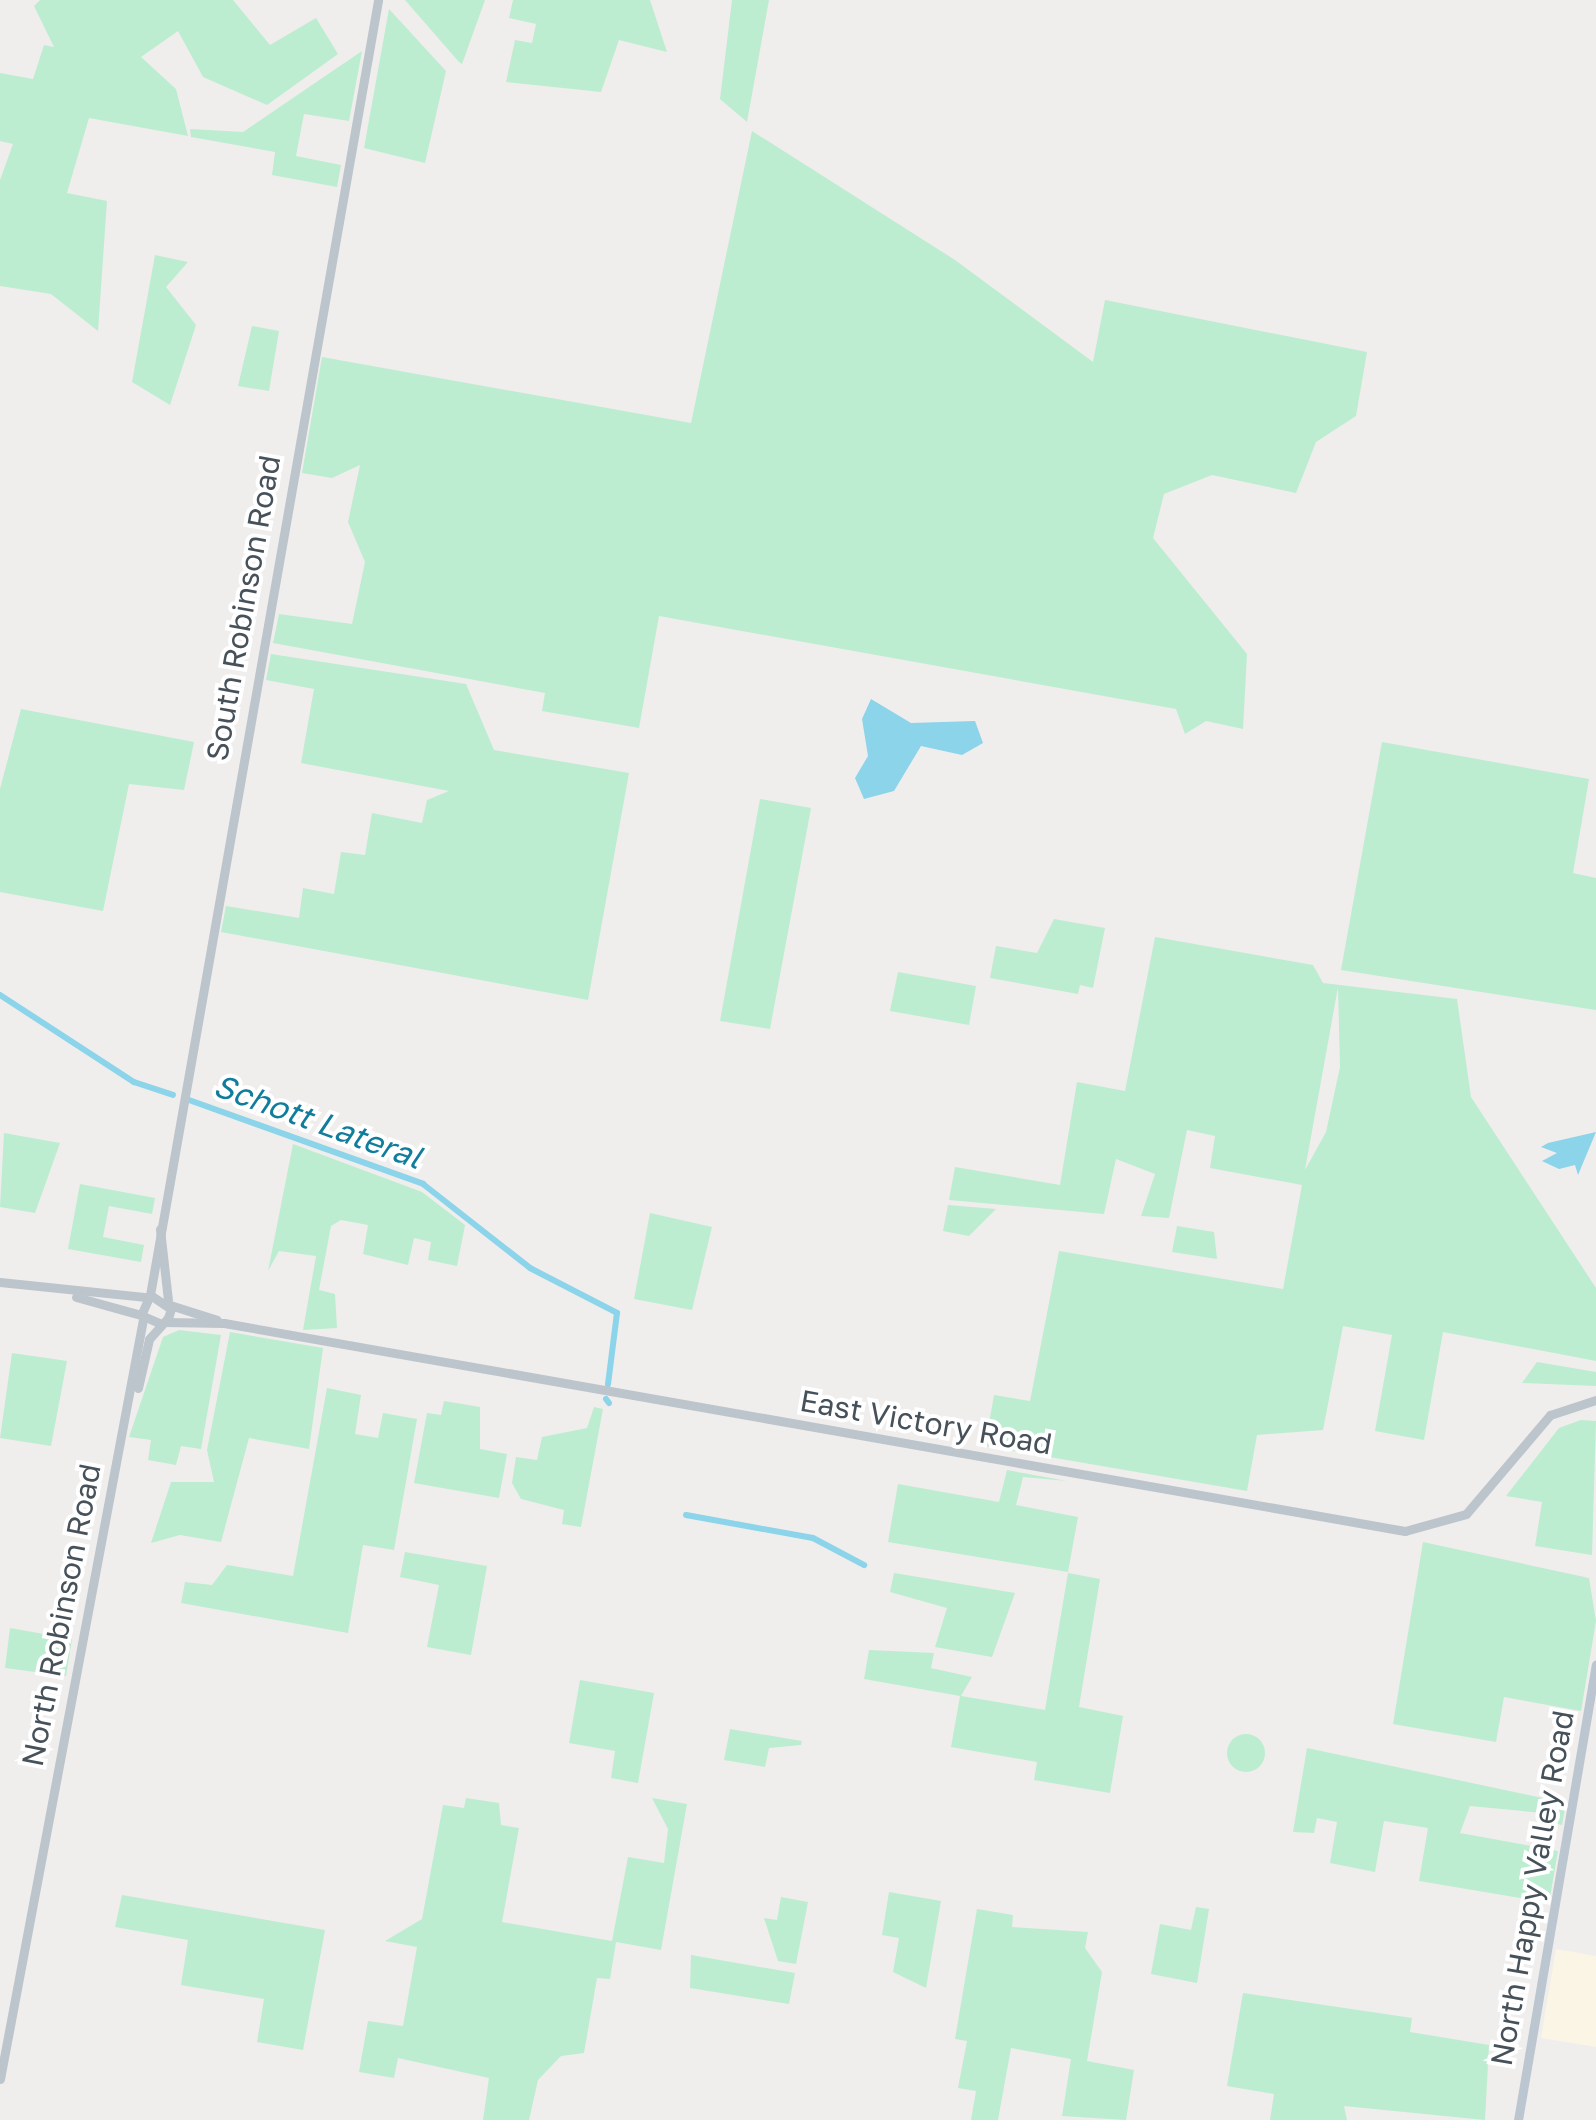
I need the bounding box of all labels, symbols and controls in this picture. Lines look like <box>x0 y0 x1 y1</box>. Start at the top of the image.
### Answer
street label: South Robinson Road <box>198 452 288 764</box>
water label: Schott Lateral <box>209 1066 427 1176</box>
street label: East Victory Road <box>797 1382 1055 1462</box>
street label: North Robinson Road <box>14 1461 108 1769</box>
street label: North Happy Valley Road <box>1483 1708 1581 2068</box>

